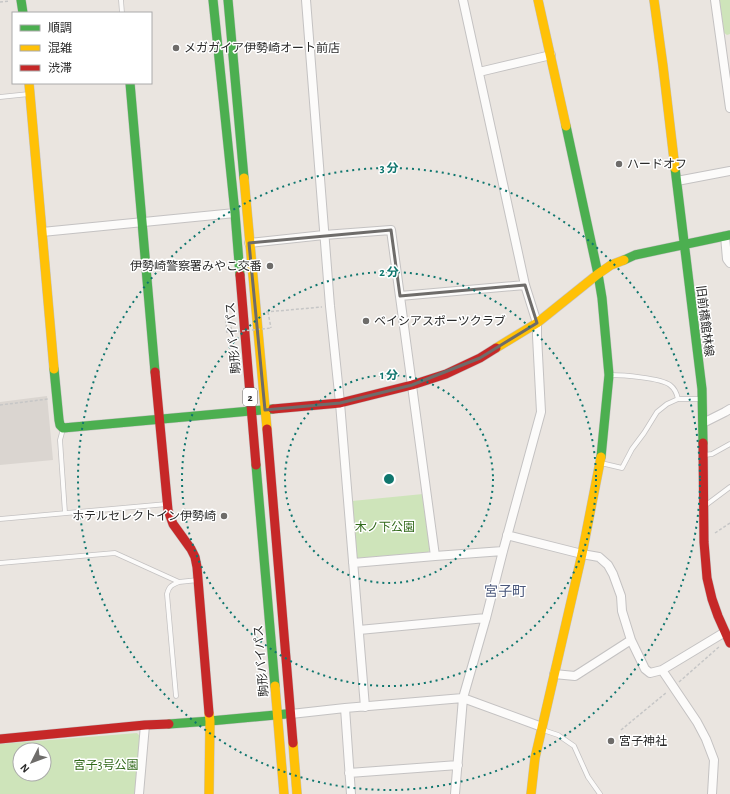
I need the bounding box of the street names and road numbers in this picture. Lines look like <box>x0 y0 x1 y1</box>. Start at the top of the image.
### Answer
street label: 旧前橋館林線 <box>695 284 716 357</box>
street label: 駒形バイパス <box>223 302 242 374</box>
road number: 2 <box>243 388 257 406</box>
street label: 駒形バイパス <box>251 625 270 697</box>

